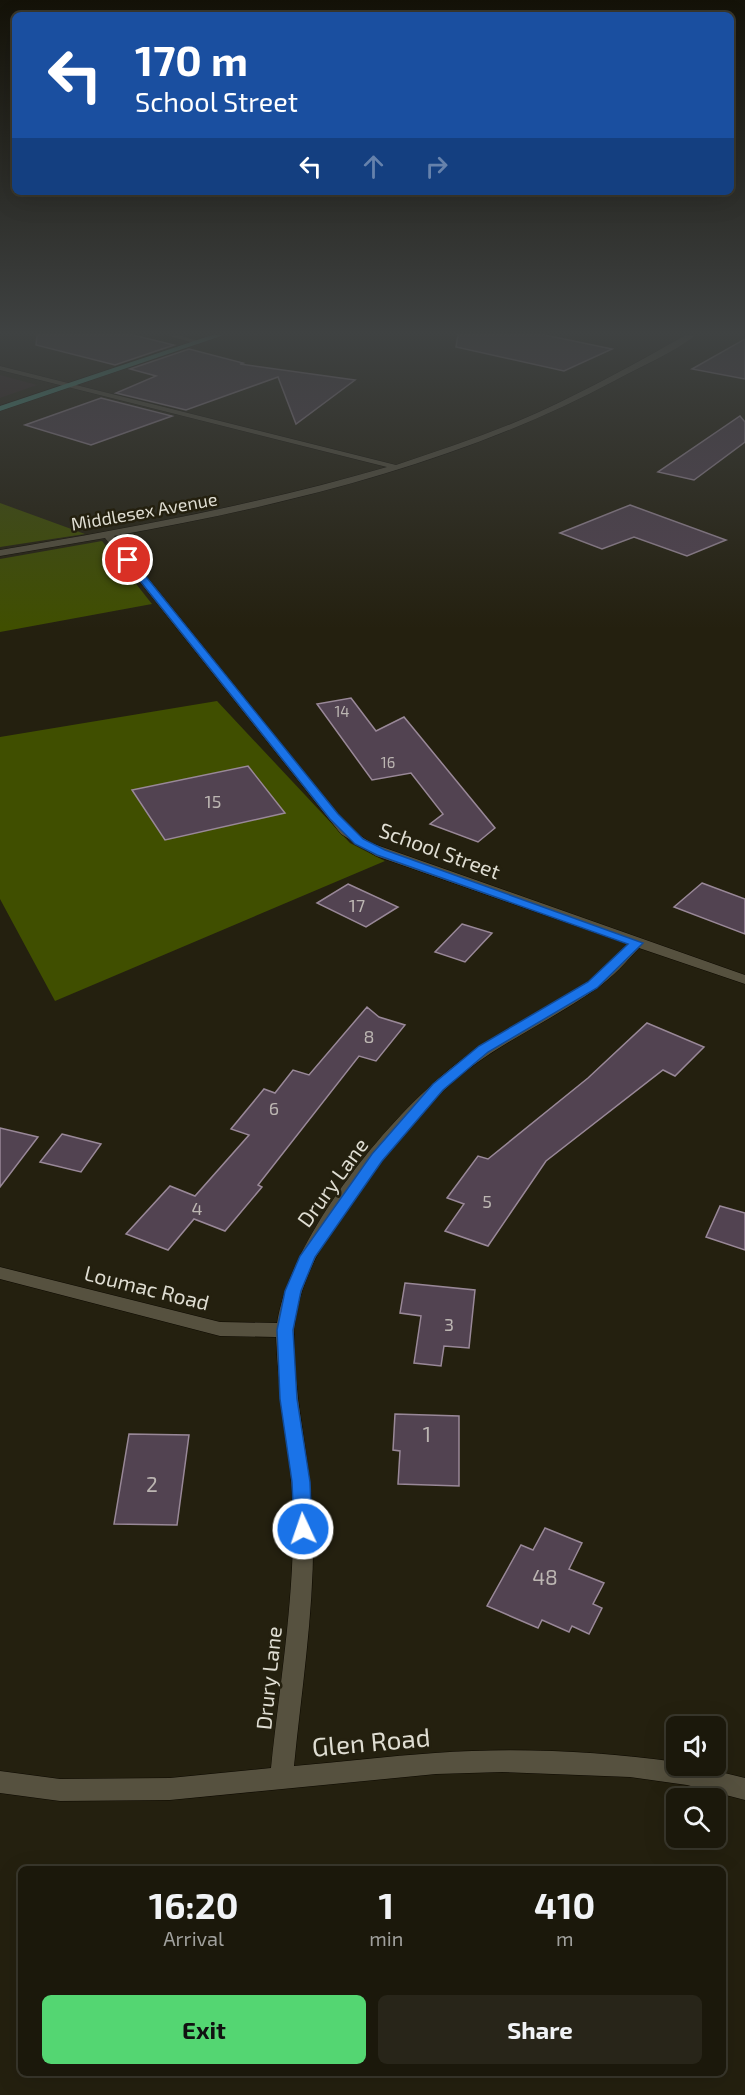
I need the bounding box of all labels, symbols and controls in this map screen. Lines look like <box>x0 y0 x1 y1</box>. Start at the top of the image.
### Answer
text: 170 m <box>135 34 248 84</box>
icon: left <box>36 36 114 114</box>
text: School Street <box>135 85 298 117</box>
icon: left <box>294 150 327 183</box>
icon: ahead <box>357 150 390 183</box>
icon: right <box>420 150 453 183</box>
street label: Middlesex Avenue <box>69 487 219 535</box>
pin <box>102 534 153 585</box>
icon: arrive <box>111 543 144 576</box>
house number: 14 <box>334 702 350 720</box>
house number: 16 <box>381 753 395 771</box>
house number: 15 <box>205 790 221 812</box>
street label: School Street <box>376 817 504 883</box>
house number: 17 <box>349 894 365 916</box>
house number: 8 <box>364 1025 374 1047</box>
house number: 6 <box>269 1097 279 1119</box>
street label: Drury Lane <box>291 1133 373 1231</box>
house number: 5 <box>482 1190 492 1212</box>
house number: 4 <box>191 1197 203 1219</box>
street label: Loumac Road <box>82 1259 212 1315</box>
house number: 3 <box>444 1313 454 1335</box>
house number: 1 <box>423 1421 431 1446</box>
house number: 2 <box>146 1471 158 1496</box>
position arrow <box>271 1497 335 1561</box>
house number: 48 <box>532 1564 558 1589</box>
street label: Drury Lane <box>250 1625 286 1731</box>
map controls <box>666 1716 726 1848</box>
button: sound <box>666 1716 726 1776</box>
street label: Glen Road <box>310 1720 432 1762</box>
button: search <box>666 1788 726 1848</box>
text: 16:20 <box>149 1883 238 1926</box>
text: 1 <box>378 1883 394 1926</box>
text: 410 <box>534 1883 595 1926</box>
text: Arrival <box>163 1926 224 1950</box>
text: min <box>369 1926 403 1950</box>
text: m <box>556 1926 573 1950</box>
button: Exit <box>42 1995 366 2064</box>
button: Share <box>378 1995 702 2064</box>

